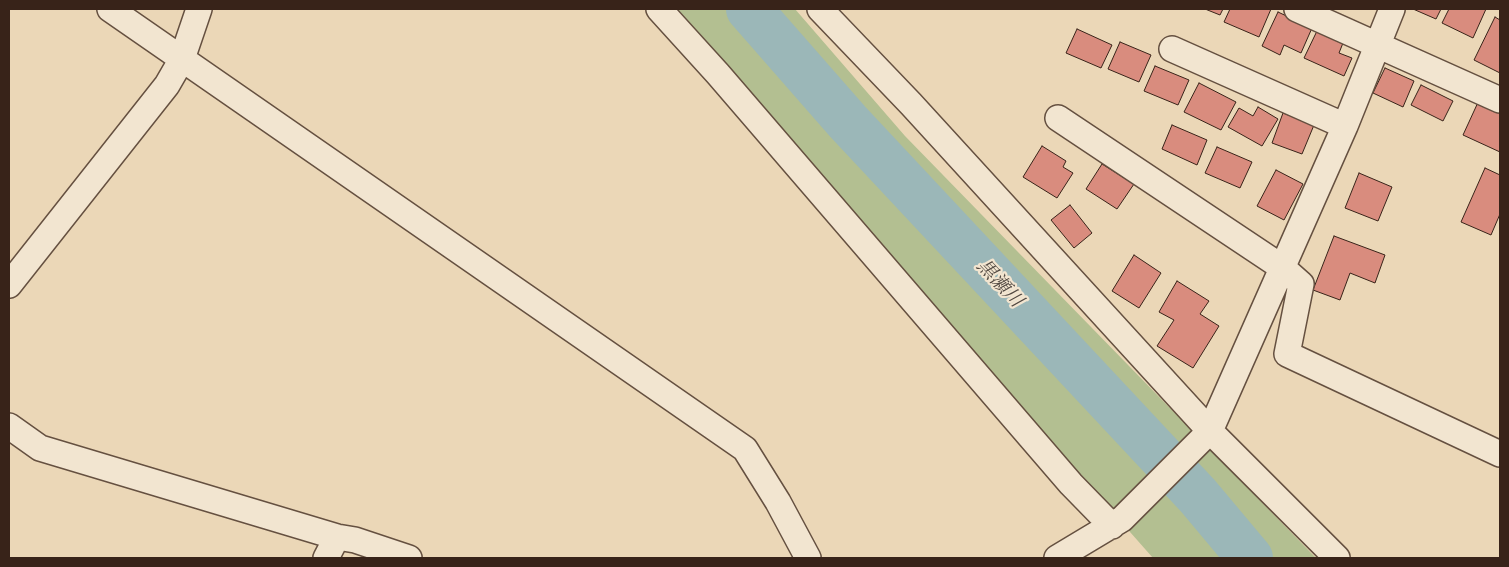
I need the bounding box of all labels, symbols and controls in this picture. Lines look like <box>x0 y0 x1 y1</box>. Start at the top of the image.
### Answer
water label: 黒瀬川 <box>971 255 1027 313</box>

